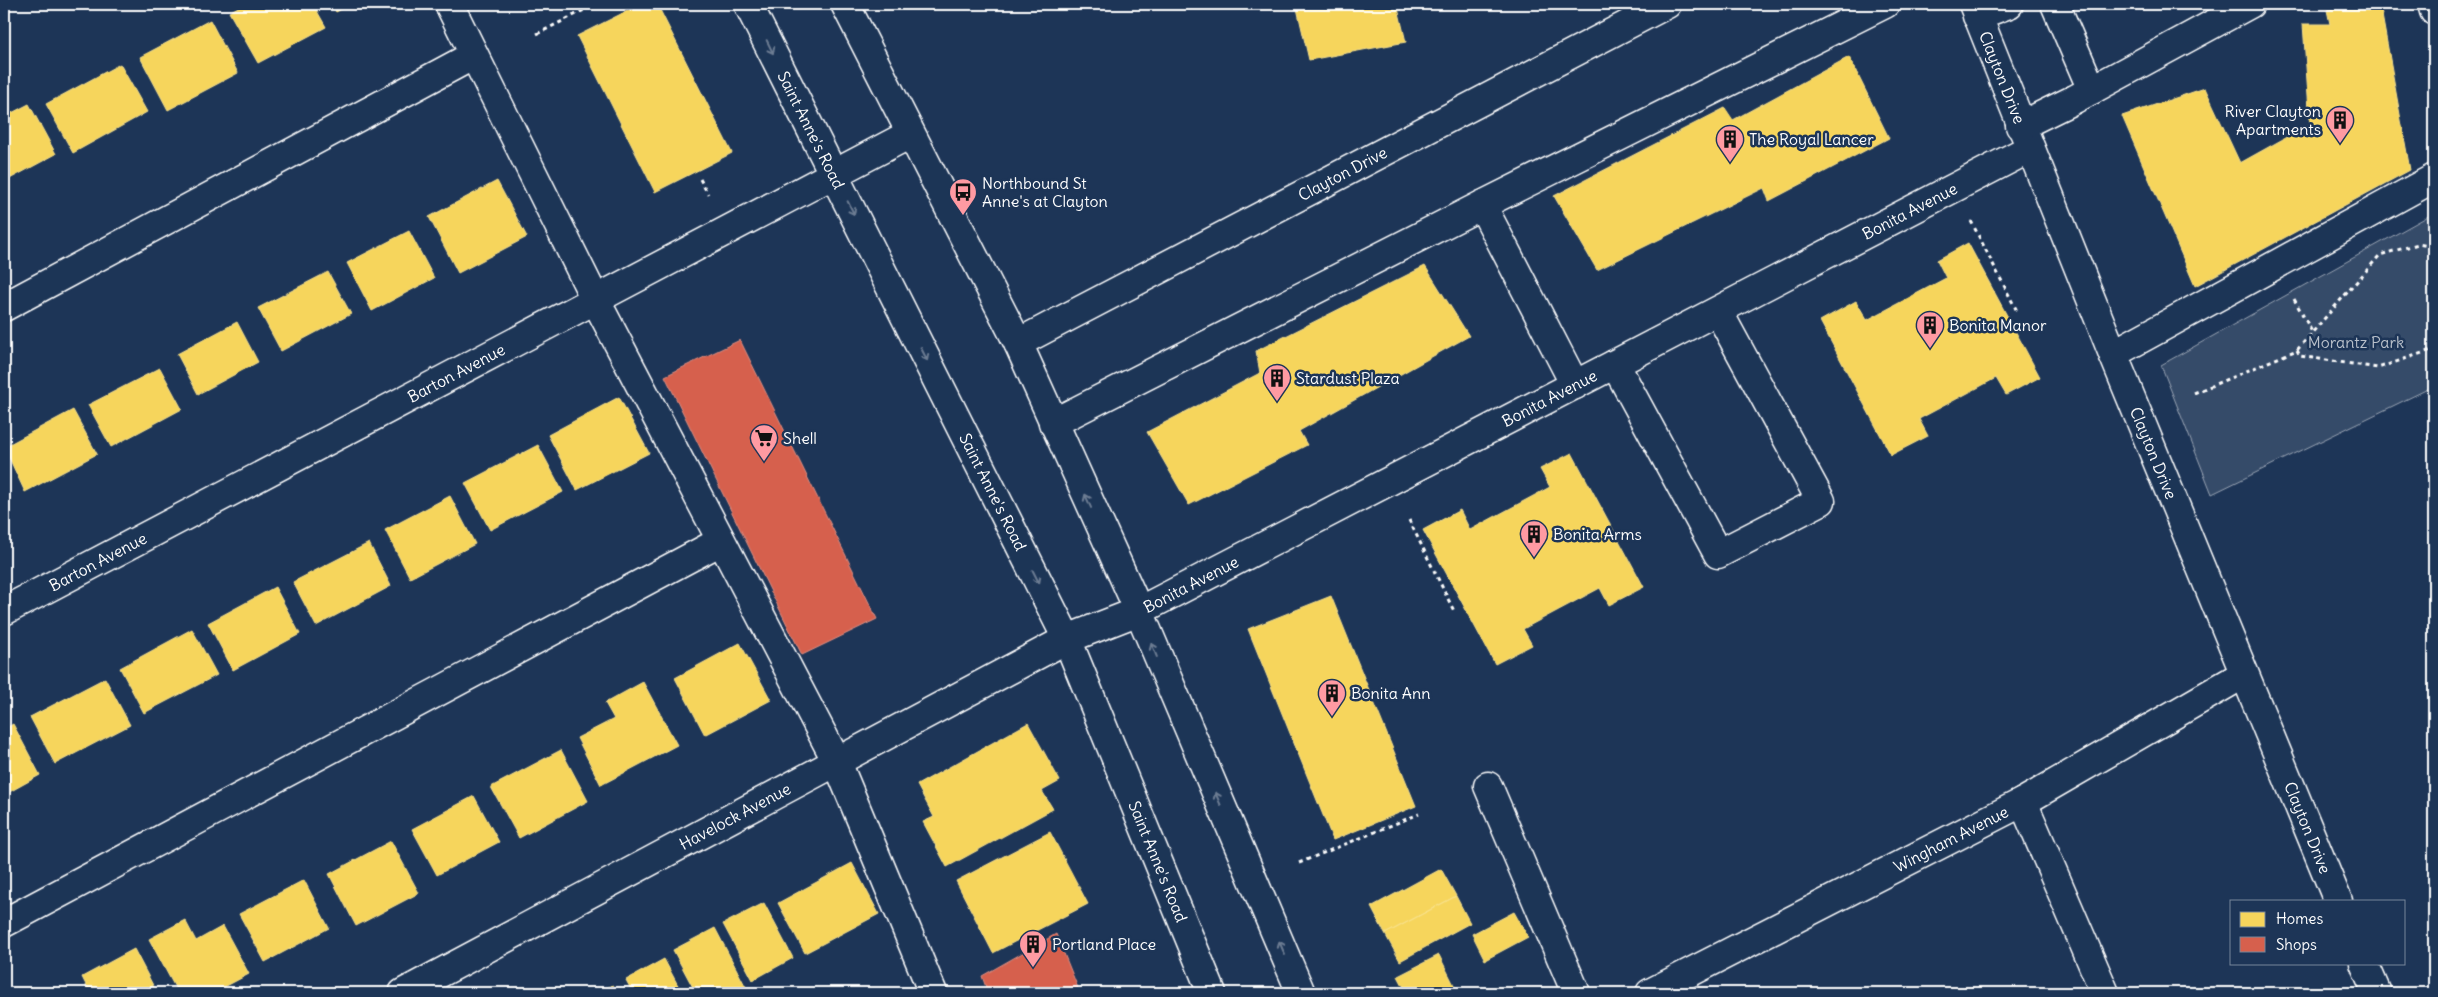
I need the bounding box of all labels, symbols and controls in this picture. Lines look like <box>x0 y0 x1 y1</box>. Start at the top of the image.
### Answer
street label: Clayton Drive <box>1975 28 2030 126</box>
one-way arrow <box>765 40 775 55</box>
street label: Saint Anne's Road <box>773 68 849 192</box>
place label: River Clayton Apartments <box>2225 101 2321 139</box>
building icon: River Clayton Apartments <box>2325 105 2355 144</box>
building icon: The Royal Lancer <box>1715 124 1745 163</box>
place label: The Royal Lancer <box>1749 129 1874 149</box>
street label: Clayton Drive <box>1295 142 1390 205</box>
place label: Northbound St Anne's at Clayton <box>982 173 1108 211</box>
bus stop icon: Northbound St Anne's at Clayton <box>948 177 978 216</box>
street label: Bonita Avenue <box>1859 178 1961 244</box>
one-way arrow <box>847 200 856 215</box>
building icon: Bonita Manor <box>1915 310 1945 349</box>
place label: Bonita Manor <box>1949 315 2047 335</box>
park label: Morantz Park <box>2308 332 2404 352</box>
street label: Barton Avenue <box>404 339 508 407</box>
one-way arrow <box>919 346 929 361</box>
building icon: Stardust Plaza <box>1262 363 1292 402</box>
street label: Bonita Avenue <box>1498 365 1600 431</box>
place label: Stardust Plaza <box>1296 368 1400 388</box>
street label: Clayton Drive <box>2126 404 2182 502</box>
supermarket icon: Shell <box>749 423 779 462</box>
place label: Shell <box>783 428 817 448</box>
street label: Saint Anne's Road <box>955 430 1031 554</box>
one-way arrow <box>1083 494 1093 509</box>
building icon: Bonita Arms <box>1519 519 1549 558</box>
place label: Bonita Arms <box>1553 524 1642 544</box>
street label: Barton Avenue <box>46 528 150 595</box>
street label: Bonita Avenue <box>1140 551 1242 617</box>
one-way arrow <box>1032 569 1041 584</box>
one-way arrow <box>1149 642 1158 658</box>
building icon: Bonita Ann <box>1317 678 1347 717</box>
place label: Bonita Ann <box>1351 683 1430 703</box>
street label: Havelock Avenue <box>676 778 794 854</box>
street label: Clayton Drive <box>2280 779 2336 876</box>
one-way arrow <box>1212 792 1222 807</box>
street label: Saint Anne's Road <box>1124 798 1192 925</box>
street label: Wingham Avenue <box>1890 801 2012 877</box>
legend <box>2230 900 2406 964</box>
text: Homes <box>2276 909 2323 928</box>
building icon: Portland Place <box>1018 929 1048 968</box>
place label: Portland Place <box>1052 934 1156 954</box>
text: Shops <box>2276 935 2317 954</box>
one-way arrow <box>1276 941 1286 956</box>

